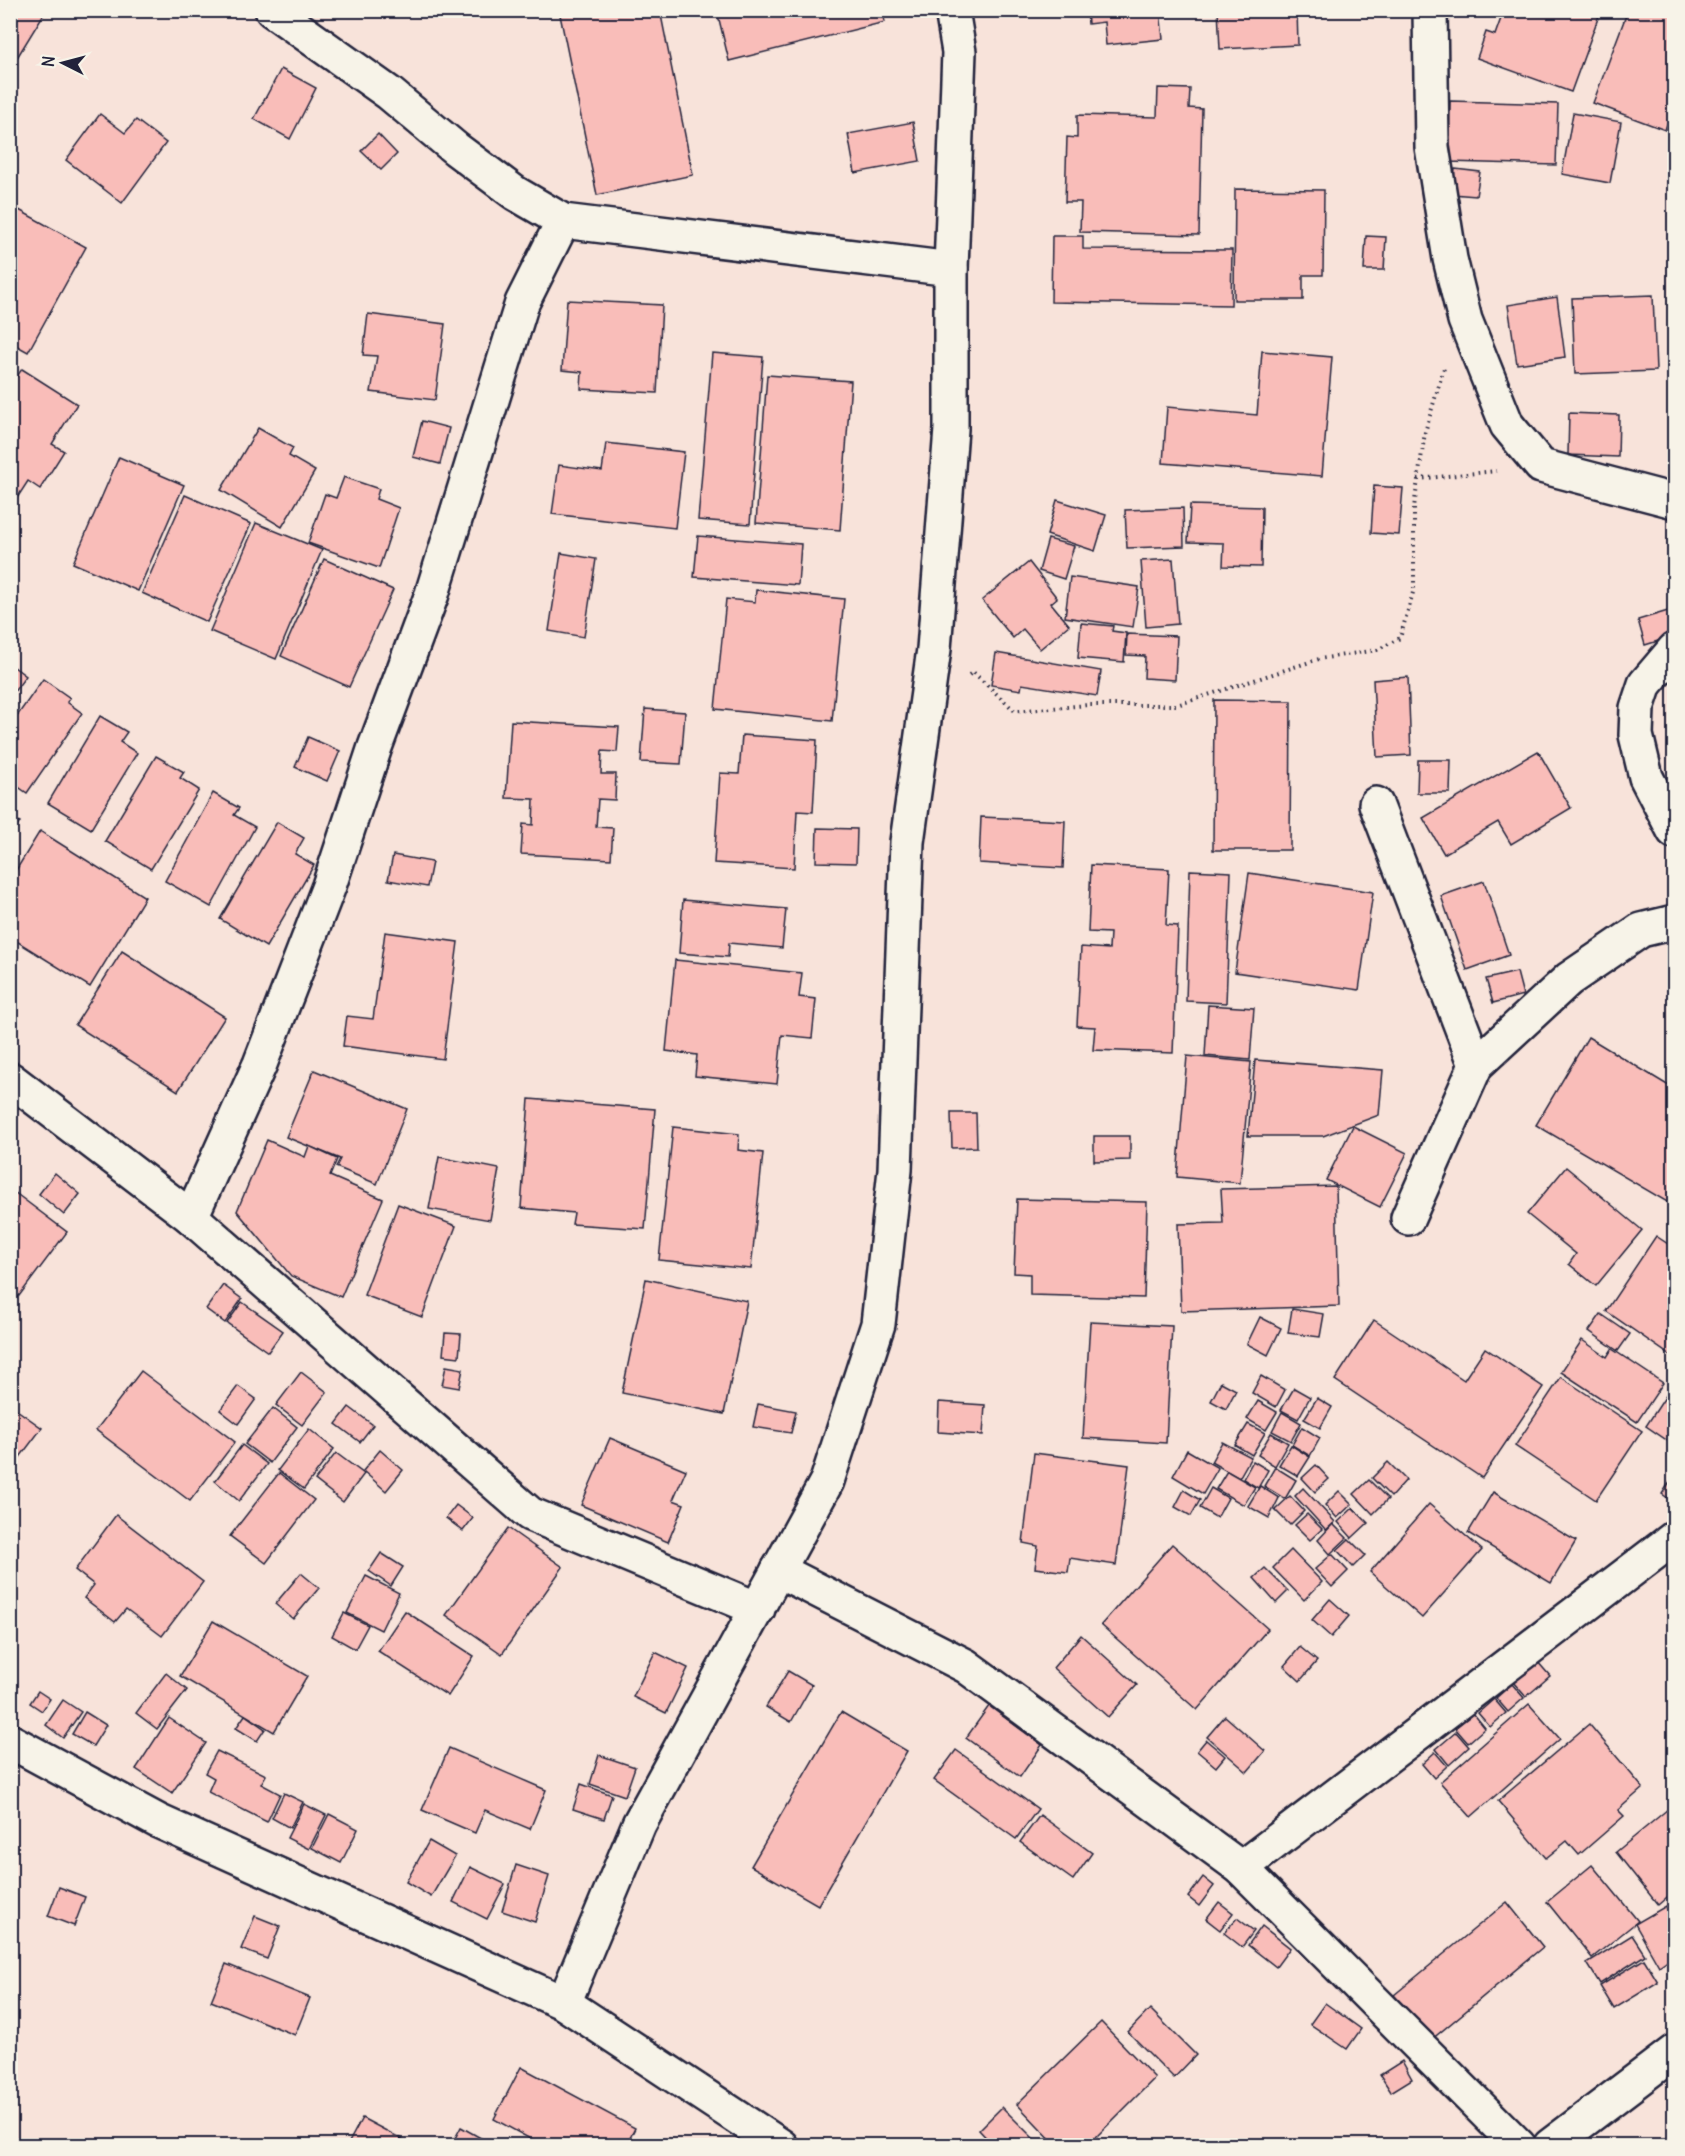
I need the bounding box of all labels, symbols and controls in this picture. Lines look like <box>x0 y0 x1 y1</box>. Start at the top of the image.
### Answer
north arrow <box>33 33 93 93</box>
text: N <box>38 55 59 68</box>

